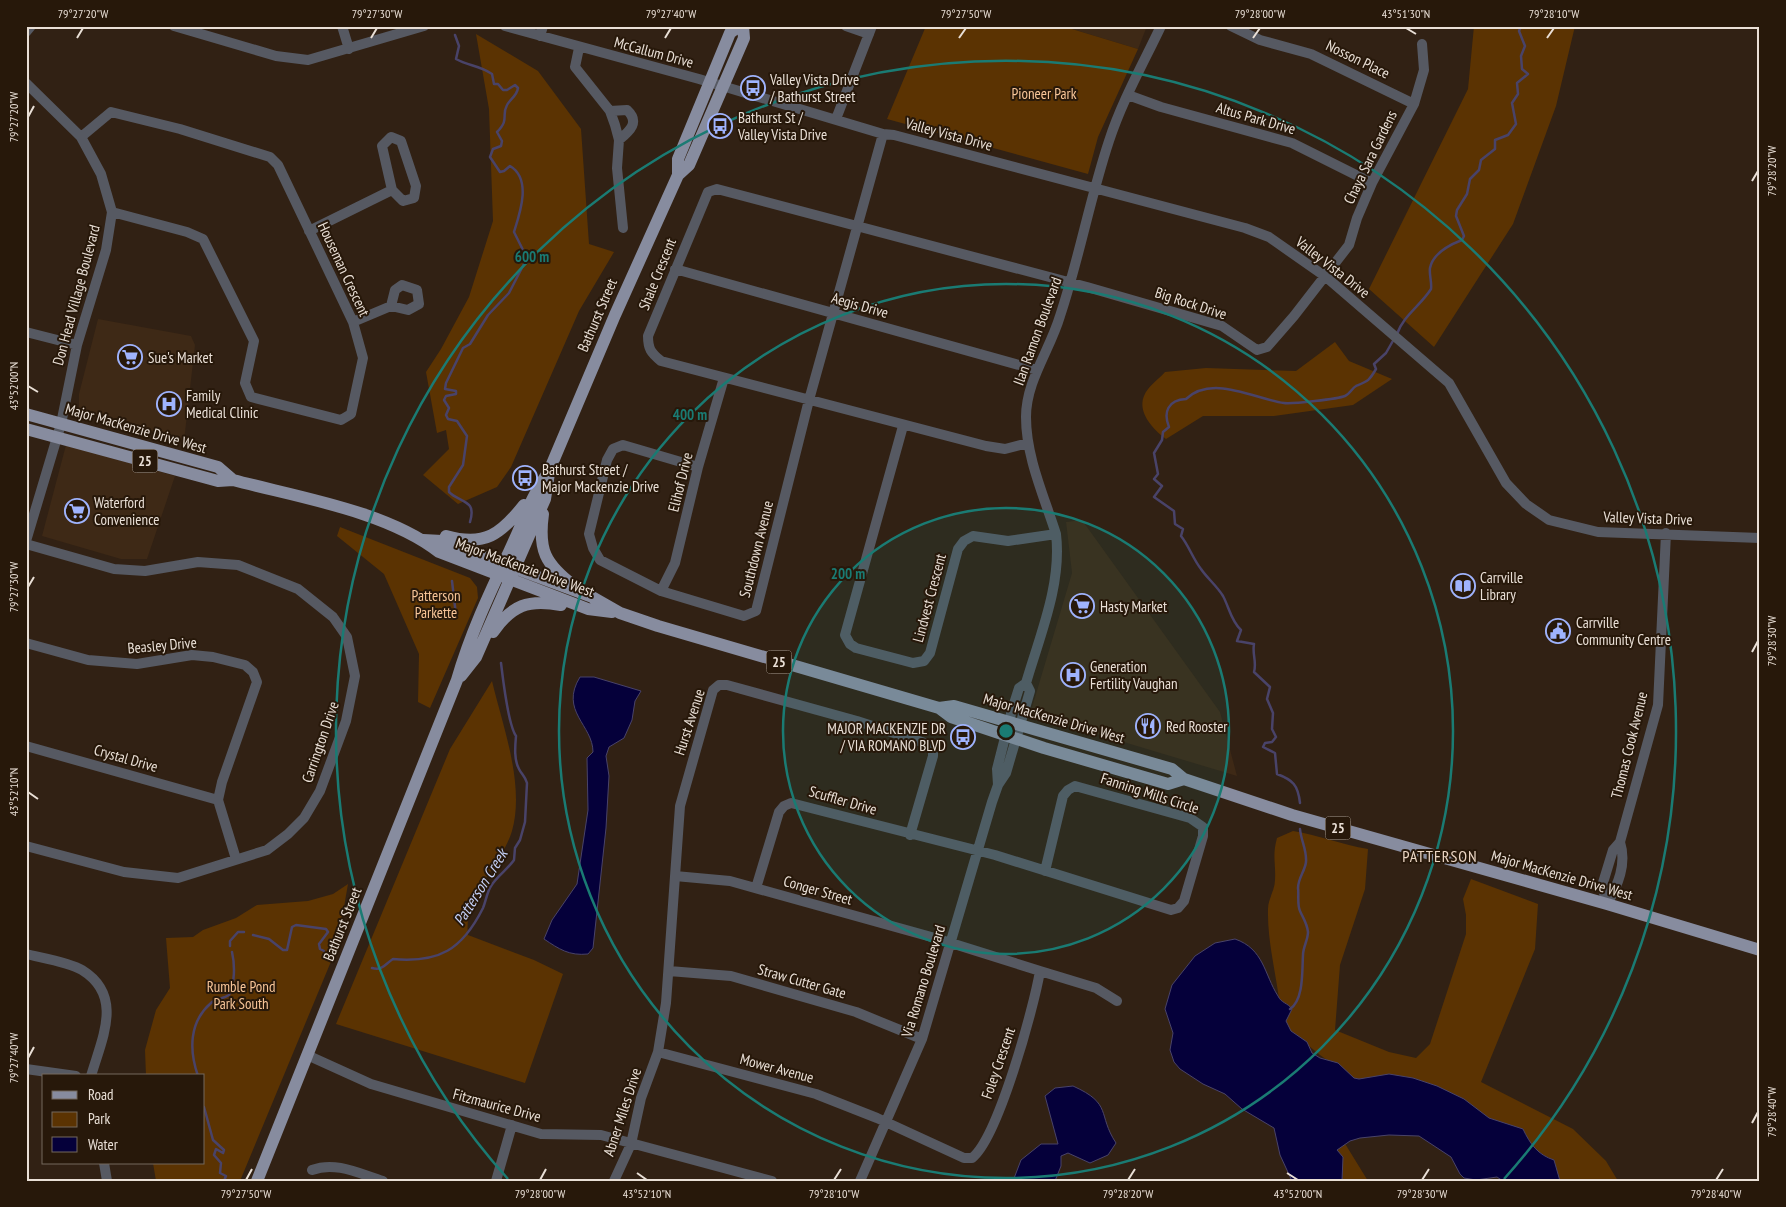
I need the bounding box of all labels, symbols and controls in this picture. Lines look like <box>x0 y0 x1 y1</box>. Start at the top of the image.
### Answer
text: 79°27'20"W <box>58 6 108 21</box>
text: 79°27'30"W <box>352 6 402 21</box>
text: 79°27'40"W <box>646 6 696 21</box>
text: 79°27'50"W <box>941 6 991 21</box>
text: 79°28'00"W <box>1235 6 1285 21</box>
text: 43°51'30"N <box>1382 6 1430 21</box>
text: 79°28'10"W <box>1529 6 1579 21</box>
street label: McCallum Drive <box>612 32 696 72</box>
street label: Nosson Place <box>1323 35 1393 83</box>
place label: Valley Vista Drive / Bathurst Street <box>769 70 859 106</box>
bus stop icon: Valley Vista Drive / Bathurst Street <box>740 75 766 101</box>
park label: Pioneer Park <box>1012 84 1077 103</box>
text: 79°27'20"W <box>6 92 21 142</box>
street label: Altus Park Drive <box>1214 98 1298 138</box>
street label: Chaya Sara Gardens <box>1339 107 1401 207</box>
place label: Bathurst St / Valley Vista Drive <box>737 108 827 144</box>
bus stop icon: Bathurst St / Valley Vista Drive <box>707 113 733 139</box>
street label: Valley Vista Drive <box>903 113 995 155</box>
text: 79°28'20"W <box>1764 146 1779 196</box>
street label: Houseman Crescent <box>314 219 374 319</box>
street label: Don Head Village Boulevard <box>48 223 104 367</box>
street label: Valley Vista Drive <box>1291 231 1374 302</box>
street label: Shale Crescent <box>634 235 680 313</box>
text: 600 m <box>515 247 549 266</box>
street label: Ilan Ramon Boulevard <box>1009 274 1065 388</box>
street label: Bathurst Street <box>573 275 621 355</box>
street label: Big Rock Drive <box>1153 282 1229 324</box>
street label: Aegis Drive <box>829 288 891 322</box>
supermarket icon: Sue's Market <box>117 344 143 370</box>
place label: Sue's Market <box>148 348 213 367</box>
text: 43°52'00"N <box>6 362 21 410</box>
place label: Family Medical Clinic <box>186 386 259 422</box>
hospital icon: Family Medical Clinic <box>156 391 182 417</box>
street label: Major MacKenzie Drive West <box>63 399 209 457</box>
text: 400 m <box>673 405 707 424</box>
road number: 25 <box>132 450 158 472</box>
street label: Elihof Drive <box>663 450 697 514</box>
place label: Bathurst Street / Major Mackenzie Drive <box>542 460 659 496</box>
bus stop icon: Bathurst Street / Major Mackenzie Drive <box>512 465 538 491</box>
place label: Waterford Convenience <box>94 493 159 529</box>
supermarket icon: Waterford Convenience <box>64 498 90 524</box>
street label: Southdown Avenue <box>735 499 777 599</box>
street label: Valley Vista Drive <box>1602 507 1693 529</box>
street label: Major MacKenzie Drive West <box>453 533 597 601</box>
street label: Lindvest Crescent <box>908 552 950 644</box>
text: 79°27'30"W <box>6 562 21 612</box>
text: 200 m <box>831 564 865 583</box>
place label: Carrville Library <box>1480 568 1523 604</box>
library icon: Carrville Library <box>1450 573 1476 599</box>
park label: Patterson Parkette <box>412 586 460 622</box>
supermarket icon: Hasty Market <box>1069 593 1095 619</box>
place label: Hasty Market <box>1100 597 1167 616</box>
place label: Carrville Community Centre <box>1576 613 1671 649</box>
text: 79°28'30"W <box>1764 616 1779 666</box>
public building icon: Carrville Community Centre <box>1545 618 1571 644</box>
street label: Beasley Drive <box>127 633 197 657</box>
road number: 25 <box>766 650 792 674</box>
place label: Generation Fertility Vaughan <box>1090 657 1178 693</box>
hospital icon: Generation Fertility Vaughan <box>1060 662 1086 688</box>
street label: Hurst Avenue <box>669 686 709 758</box>
street label: Major MacKenzie Drive West <box>981 689 1127 747</box>
street label: Thomas Cook Avenue <box>1607 690 1651 800</box>
street label: Carrington Drive <box>297 699 343 785</box>
restaurant icon: Red Rooster <box>1135 713 1161 739</box>
place label: Red Rooster <box>1166 717 1228 736</box>
place label: MAJOR MACKENZIE DR / VIA ROMANO BLVD <box>827 719 946 755</box>
centre of rings <box>997 722 1015 740</box>
bus stop icon: MAJOR MACKENZIE DR / VIA ROMANO BLVD <box>950 724 976 750</box>
street label: Crystal Drive <box>92 740 160 776</box>
text: 43°52'10"N <box>6 768 21 816</box>
street label: Fanning Mills Circle <box>1098 768 1202 818</box>
street label: Scuffler Drive <box>807 781 879 819</box>
road number: 25 <box>1326 816 1350 840</box>
water label: Patterson Creek <box>449 844 512 929</box>
district label: PATTERSON <box>1402 846 1478 866</box>
street label: Major MacKenzie Drive West <box>1489 846 1635 904</box>
street label: Conger Street <box>781 871 855 909</box>
street label: Bathurst Street <box>319 884 365 964</box>
street label: Via Romano Boulevard <box>897 923 949 1040</box>
street label: Straw Cutter Gate <box>756 959 848 1003</box>
park label: Rumble Pond Park South <box>207 977 275 1013</box>
street label: Foley Crescent <box>977 1025 1019 1101</box>
text: 79°27'40"W <box>6 1033 21 1083</box>
street label: Mower Avenue <box>738 1049 816 1087</box>
street label: Abner Miles Drive <box>599 1065 645 1159</box>
legend <box>42 1074 205 1164</box>
street label: Fitzmaurice Drive <box>451 1084 543 1126</box>
text: Road <box>88 1085 114 1104</box>
text: 79°28'40"W <box>1764 1087 1779 1137</box>
text: Park <box>88 1109 110 1128</box>
text: Water <box>88 1135 119 1154</box>
text: 79°27'50"W <box>221 1186 271 1201</box>
text: 79°28'00"W <box>515 1186 565 1201</box>
text: 43°52'10"N <box>623 1186 671 1201</box>
text: 79°28'10"W <box>809 1186 859 1201</box>
text: 79°28'20"W <box>1103 1186 1153 1201</box>
text: 43°52'00"N <box>1274 1186 1322 1201</box>
text: 79°28'30"W <box>1397 1186 1447 1201</box>
text: 79°28'40"W <box>1691 1186 1741 1201</box>

